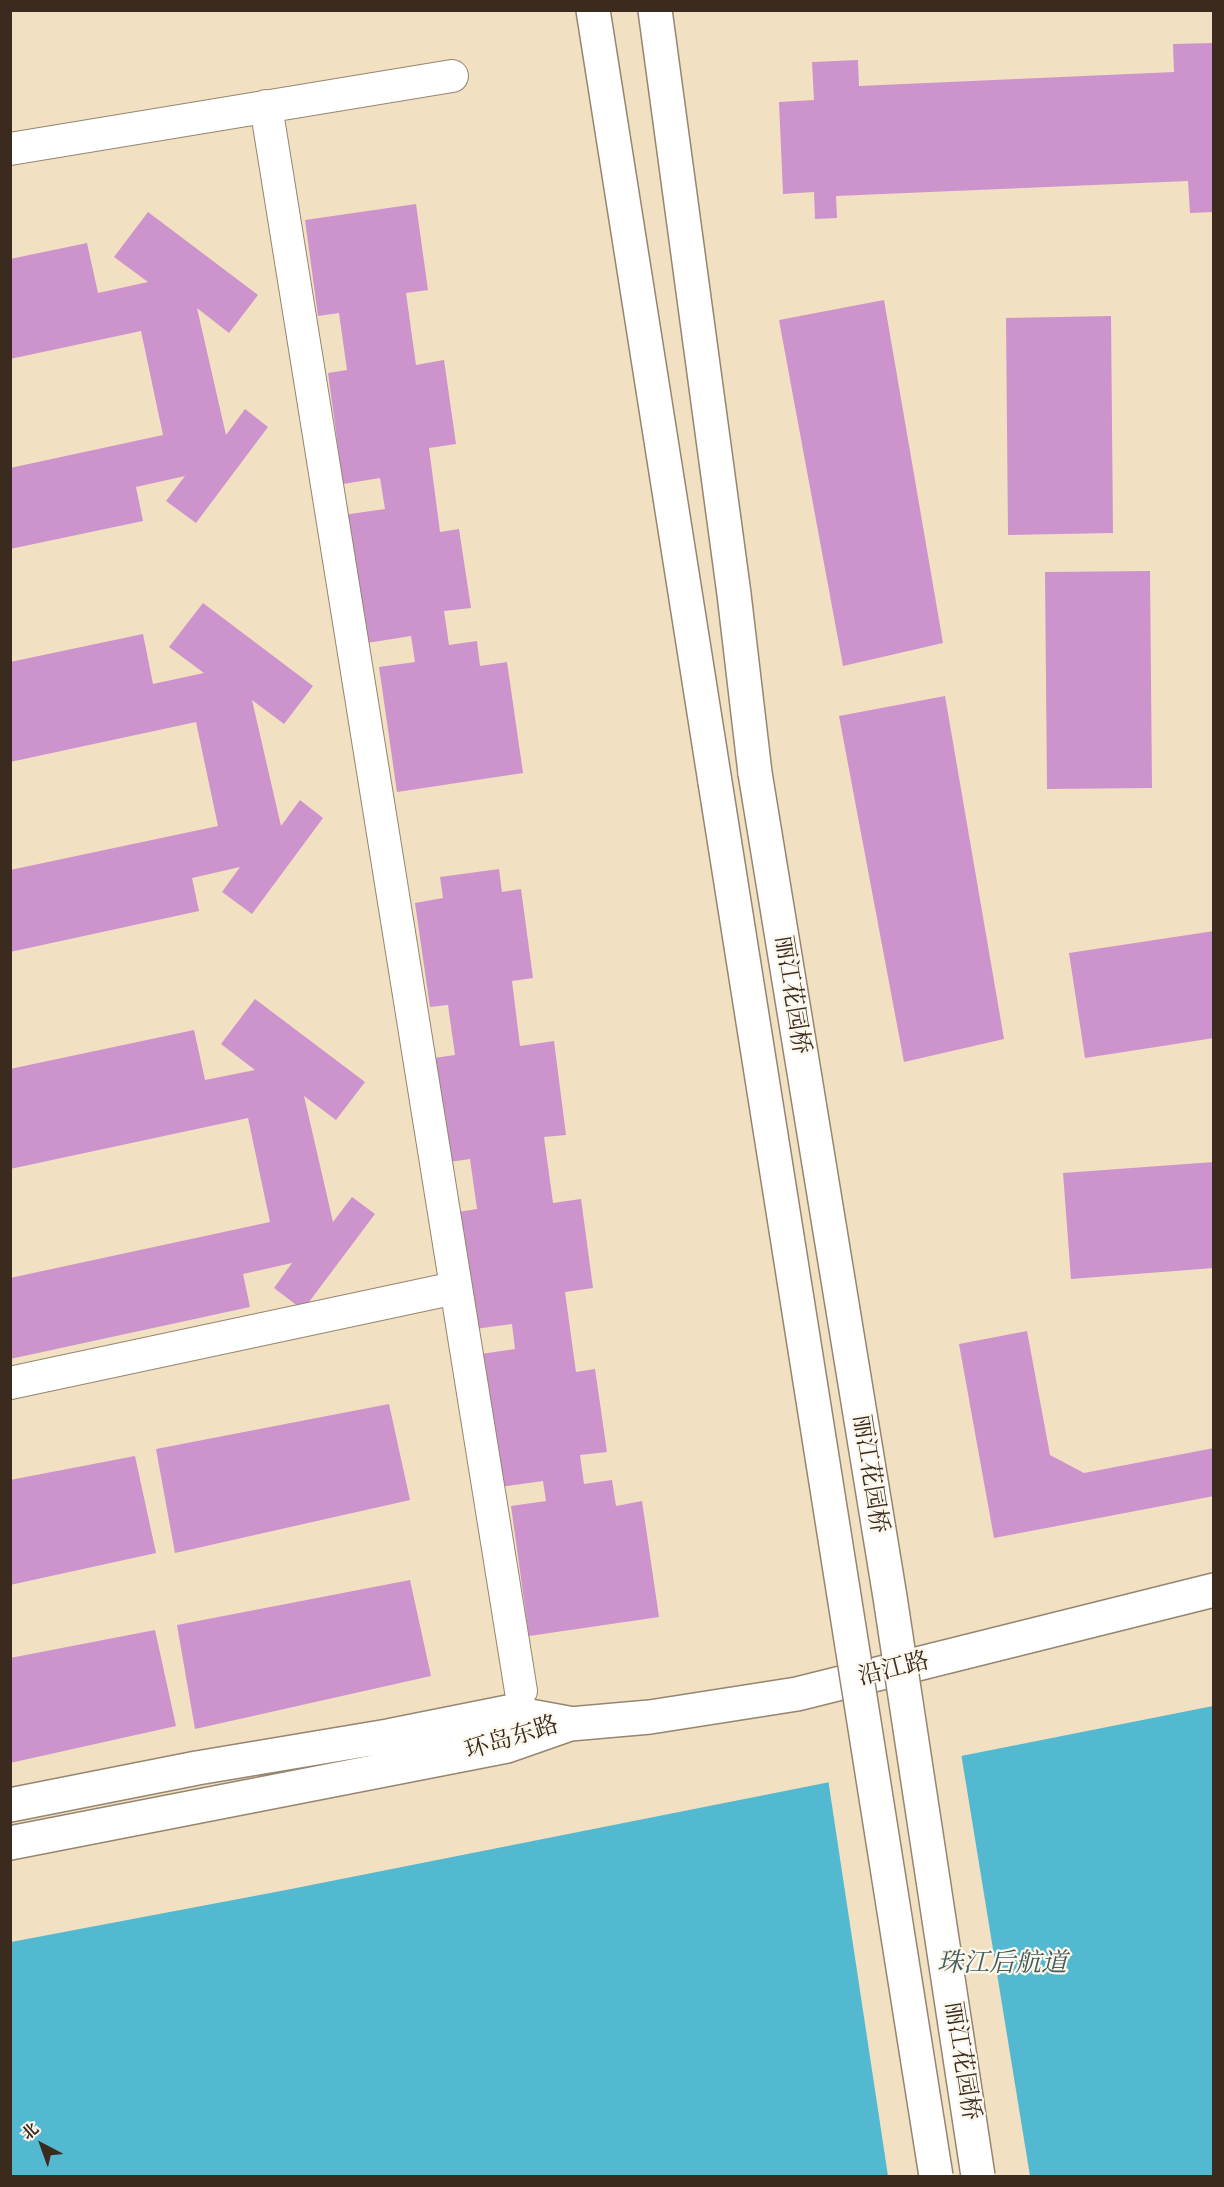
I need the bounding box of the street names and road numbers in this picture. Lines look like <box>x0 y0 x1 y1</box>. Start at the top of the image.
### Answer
street label: 丽江花园桥 <box>767 933 815 1057</box>
street label: 丽江花园桥 <box>845 1412 893 1536</box>
street label: 沿江路 <box>856 1647 932 1693</box>
street label: 环岛东路 <box>462 1711 562 1767</box>
street label: 丽江花园桥 <box>937 1999 985 2123</box>

